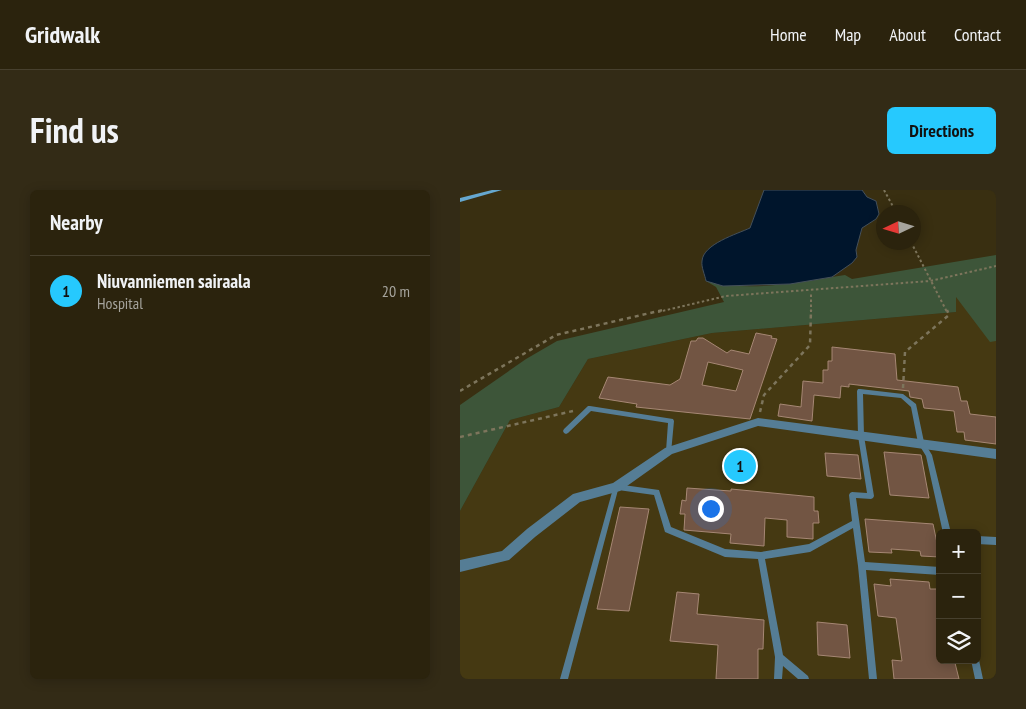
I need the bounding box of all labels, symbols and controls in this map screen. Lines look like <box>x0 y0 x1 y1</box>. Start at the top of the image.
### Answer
text: Gridwalk <box>25 19 100 50</box>
text: Home <box>770 23 807 46</box>
text: Map <box>835 23 861 46</box>
text: About <box>889 23 926 46</box>
text: Contact <box>954 23 1001 46</box>
text: Find us <box>30 107 119 153</box>
button: Directions <box>887 107 996 154</box>
north arrow <box>876 205 921 250</box>
text: Nearby <box>50 209 103 236</box>
text: Niuvanniemen sairaala <box>97 269 251 293</box>
text: 1 <box>62 281 70 301</box>
text: 20 m <box>382 281 410 301</box>
text: Hospital <box>97 293 143 313</box>
pin: 1 <box>724 447 756 485</box>
your location <box>698 496 724 522</box>
map controls <box>936 529 981 664</box>
button: + <box>936 529 981 574</box>
button: − <box>936 574 981 619</box>
button: layers <box>936 619 981 664</box>

